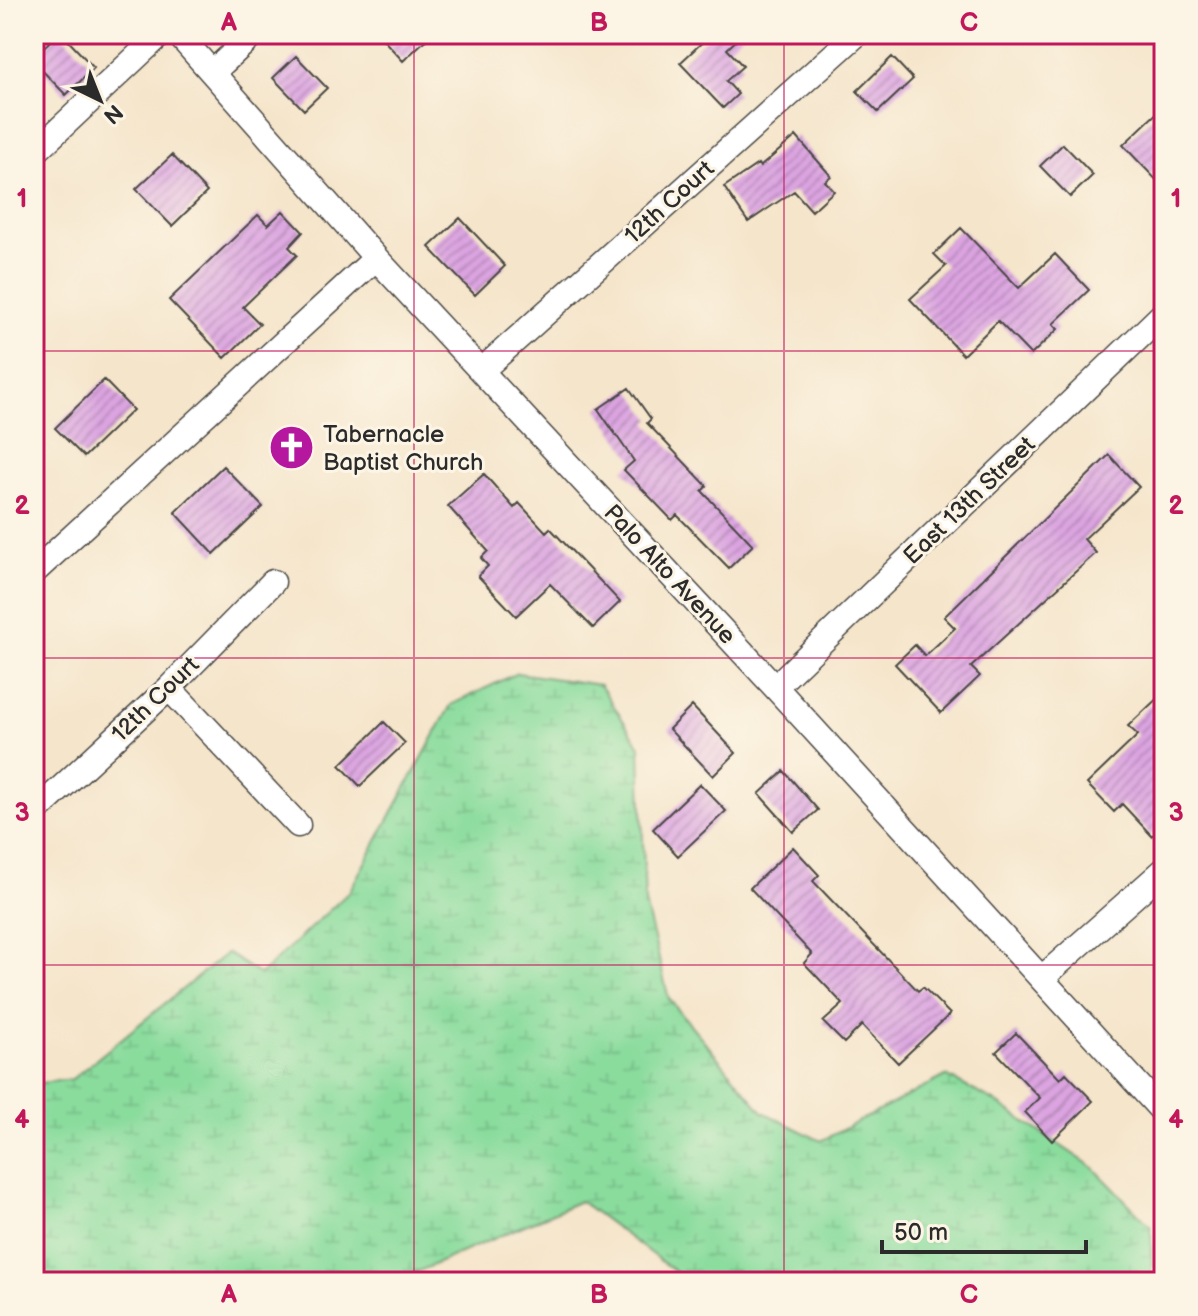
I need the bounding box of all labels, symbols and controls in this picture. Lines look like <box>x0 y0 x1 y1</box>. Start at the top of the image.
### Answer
text: A <box>220 8 237 39</box>
text: B <box>590 8 608 39</box>
text: C <box>960 8 978 39</box>
north arrow <box>60 60 140 140</box>
text: N <box>97 98 128 129</box>
street label: 12th Court <box>618 154 721 250</box>
text: 1 <box>17 184 27 215</box>
text: 1 <box>1171 184 1181 215</box>
place label: Tabernacle Baptist Church <box>323 420 483 477</box>
church icon: Tabernacle Baptist Church <box>268 424 316 472</box>
street label: East 13th Street <box>898 430 1042 570</box>
text: 2 <box>14 491 30 522</box>
text: 2 <box>1168 491 1184 522</box>
street label: Palo Alto Avenue <box>598 499 742 650</box>
street label: 12th Court <box>105 650 206 748</box>
text: 3 <box>14 798 30 829</box>
text: 3 <box>1168 798 1184 829</box>
text: 4 <box>14 1105 30 1136</box>
text: 4 <box>1168 1105 1184 1136</box>
scale bar <box>882 1204 1086 1254</box>
text: 50 m <box>894 1218 948 1247</box>
text: A <box>220 1280 237 1311</box>
text: B <box>590 1280 608 1311</box>
text: C <box>960 1280 978 1311</box>

